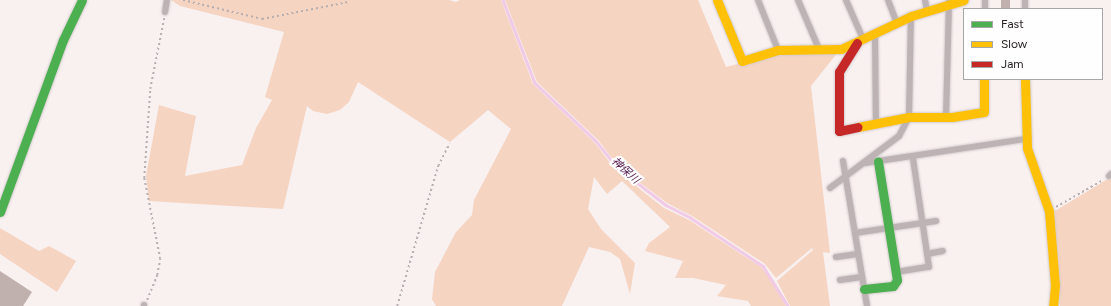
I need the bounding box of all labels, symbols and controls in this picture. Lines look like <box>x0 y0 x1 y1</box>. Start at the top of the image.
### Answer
legend <box>963 8 1103 80</box>
text: Fast <box>1001 17 1024 31</box>
text: Slow <box>1001 37 1027 51</box>
text: Jam <box>1001 57 1024 71</box>
water label: 神保川 <box>608 155 642 187</box>

